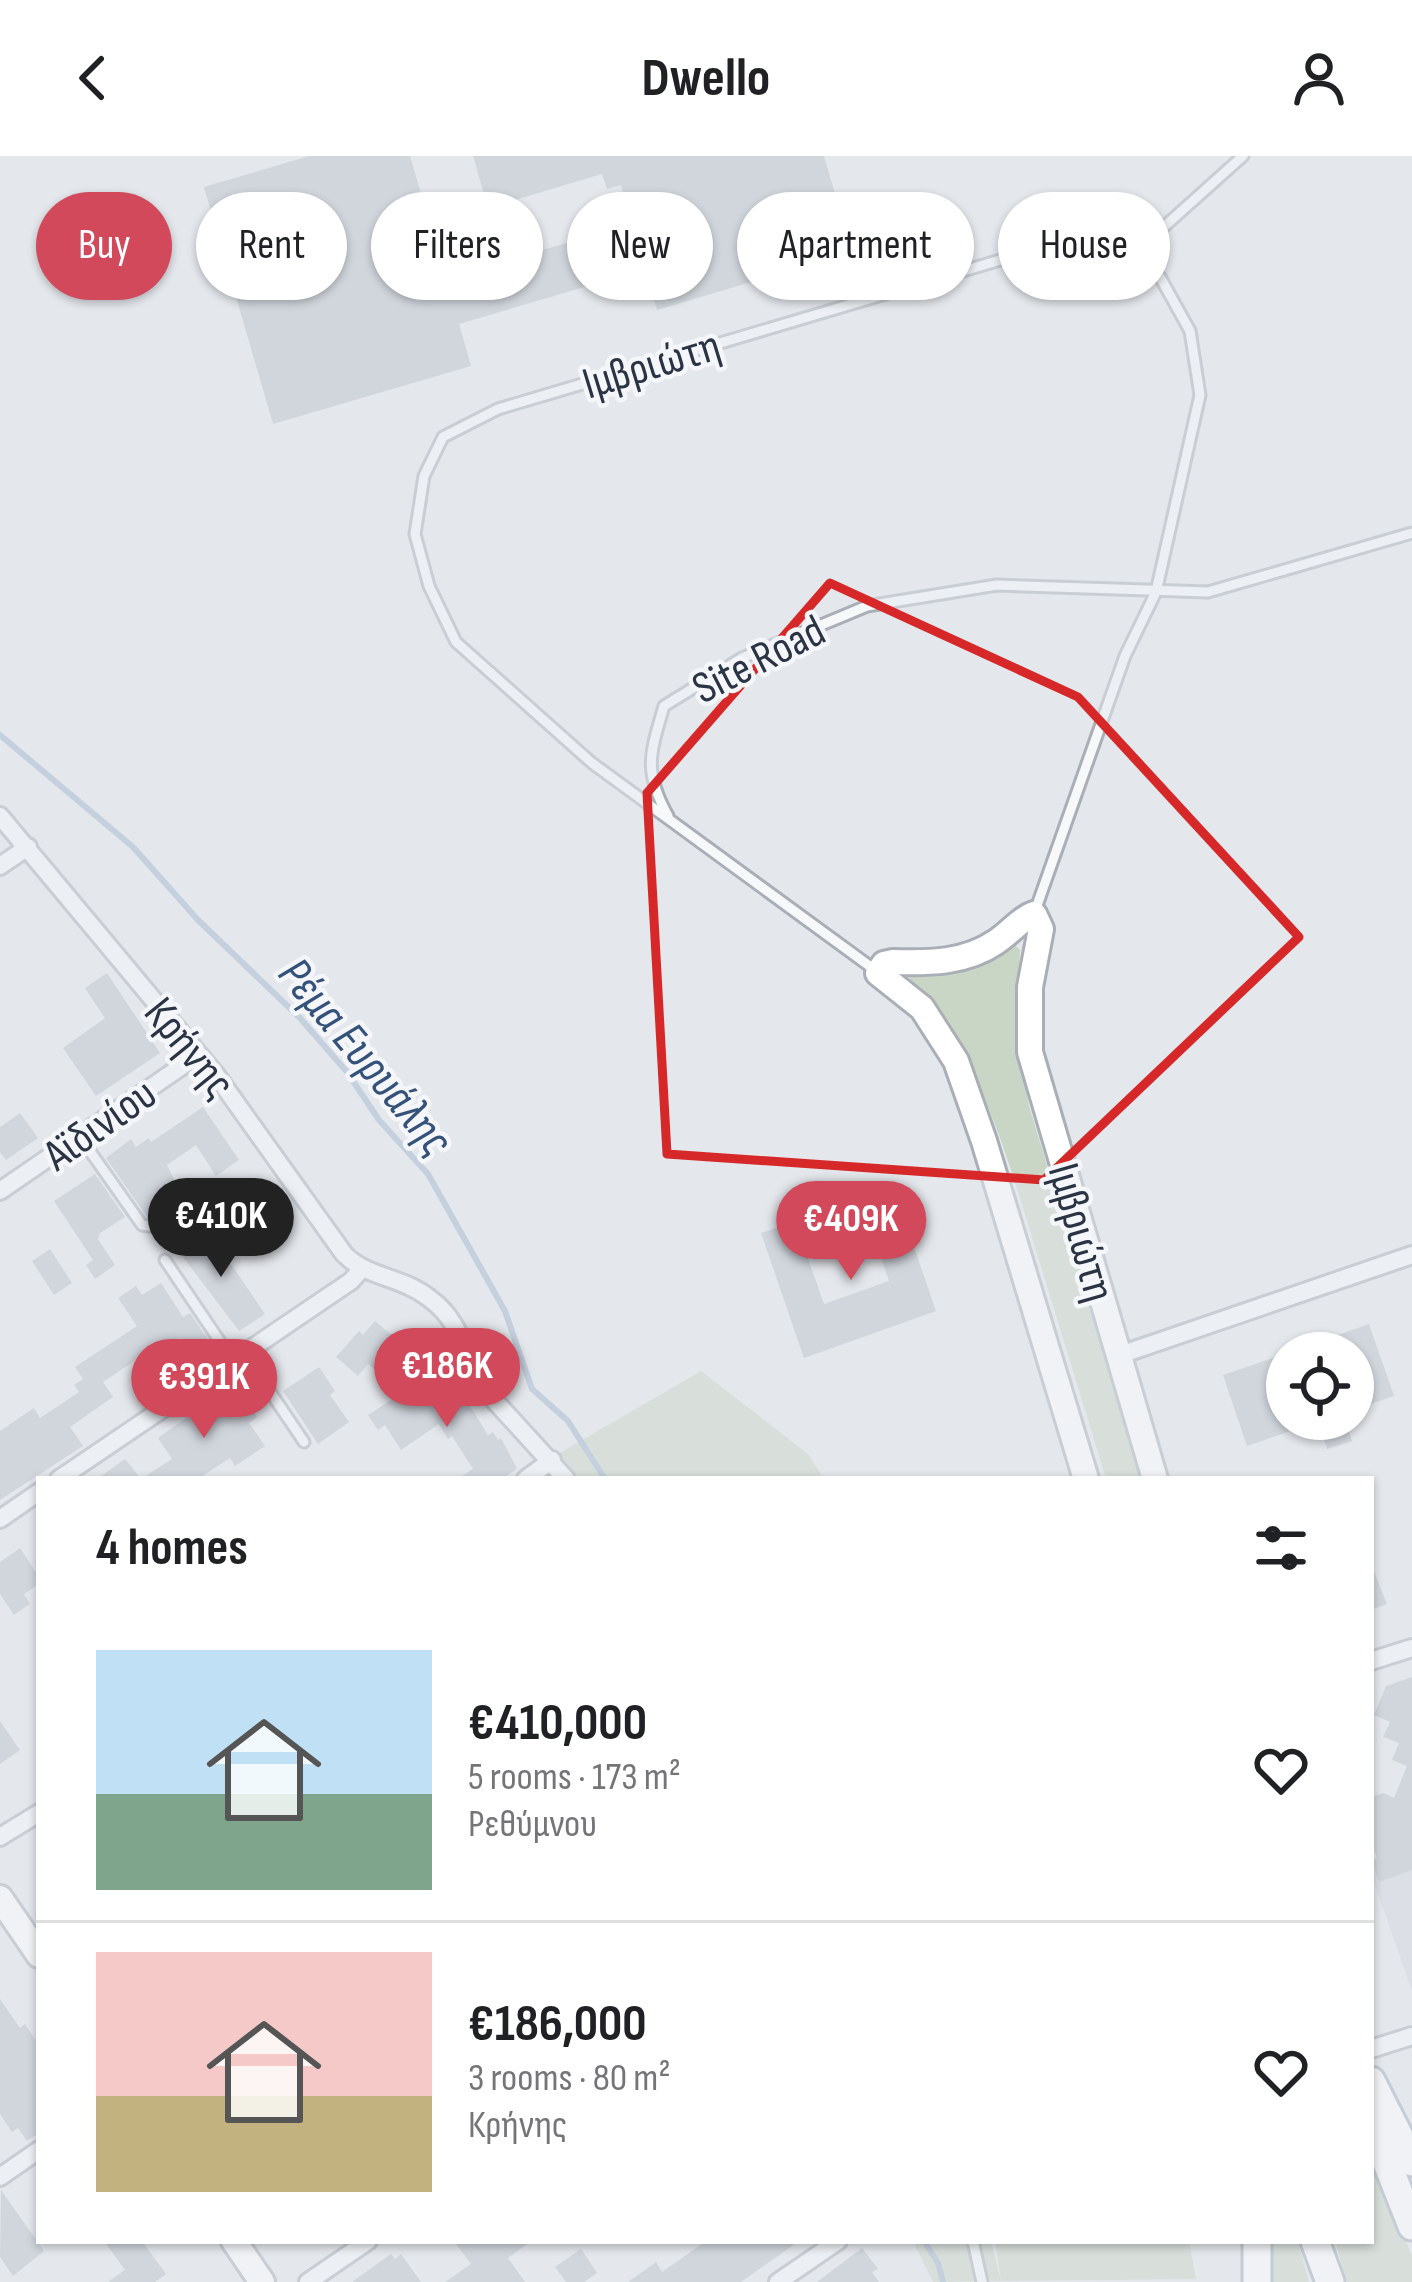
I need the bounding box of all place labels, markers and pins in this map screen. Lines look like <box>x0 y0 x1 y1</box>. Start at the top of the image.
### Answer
pin: €410K <box>137 1178 305 1280</box>
pin: €409K <box>767 1181 935 1283</box>
pin: €186K <box>363 1328 531 1430</box>
pin: €391K <box>120 1339 288 1441</box>

